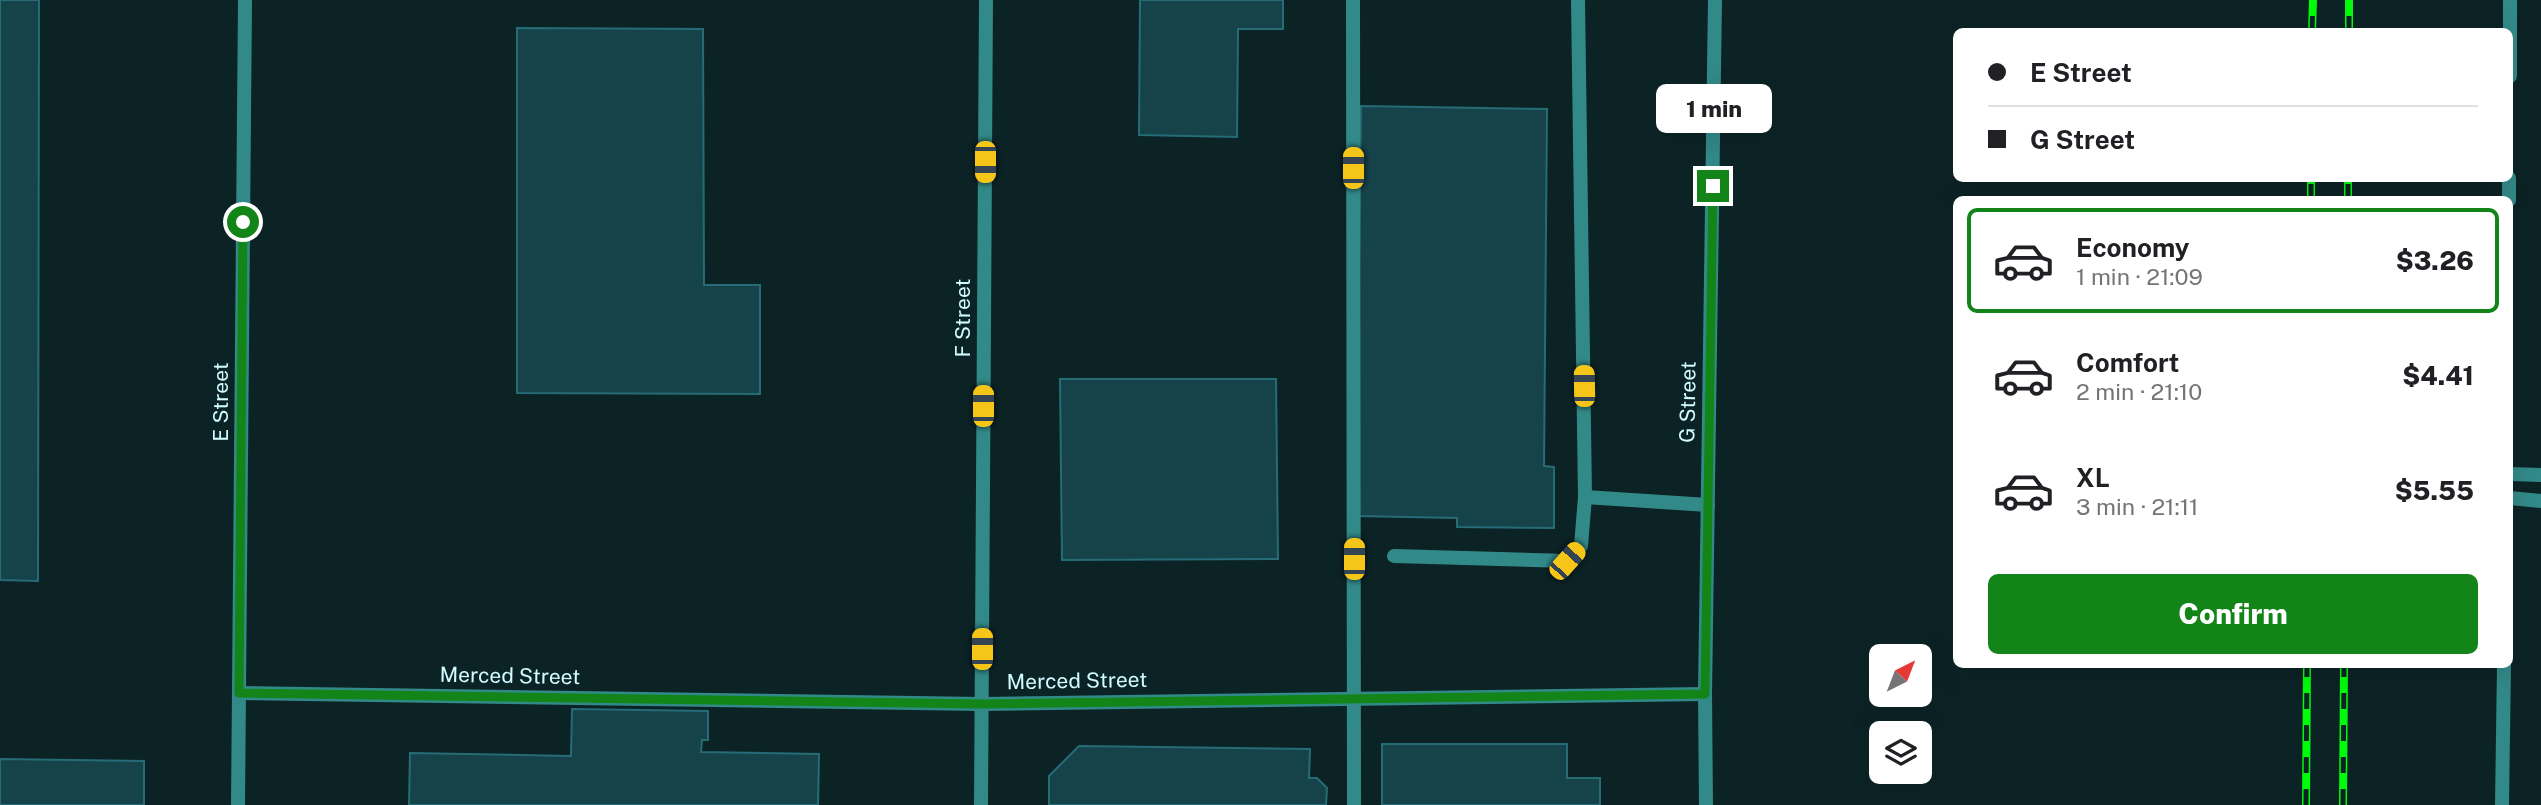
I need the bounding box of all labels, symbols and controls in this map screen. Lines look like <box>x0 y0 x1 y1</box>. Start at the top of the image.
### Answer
text: E Street <box>2030 57 2132 88</box>
callout: 1 min <box>1655 85 1771 134</box>
text: 1 min <box>1686 95 1742 122</box>
text: G Street <box>2030 124 2135 155</box>
car <box>975 141 996 183</box>
car <box>1343 147 1364 189</box>
route end <box>1697 170 1729 202</box>
route start <box>227 206 259 238</box>
icon: car <box>1992 229 2055 292</box>
text: Economy <box>2076 232 2189 263</box>
text: $3.26 <box>2396 245 2474 276</box>
text: 1 min · 21:09 <box>2076 263 2203 290</box>
street label: F Street <box>950 279 975 357</box>
icon: car <box>1992 344 2055 407</box>
text: Comfort <box>2076 347 2179 378</box>
text: $4.41 <box>2402 360 2474 391</box>
street label: G Street <box>1674 361 1701 443</box>
street label: E Street <box>208 362 233 442</box>
car <box>1574 365 1595 407</box>
text: 2 min · 21:10 <box>2076 378 2202 405</box>
car <box>973 385 994 427</box>
icon: car <box>1992 459 2055 522</box>
text: XL <box>2076 462 2110 493</box>
text: $5.55 <box>2395 475 2474 506</box>
text: 3 min · 21:11 <box>2076 493 2198 520</box>
car <box>1344 538 1365 580</box>
car <box>1546 538 1589 584</box>
button: Confirm <box>1988 574 2478 654</box>
car <box>972 628 993 670</box>
north arrow <box>1869 644 1932 707</box>
map controls <box>1869 644 1932 784</box>
street label: Merced Street <box>439 662 581 689</box>
street label: Merced Street <box>1006 667 1148 694</box>
button: layers <box>1869 721 1932 784</box>

